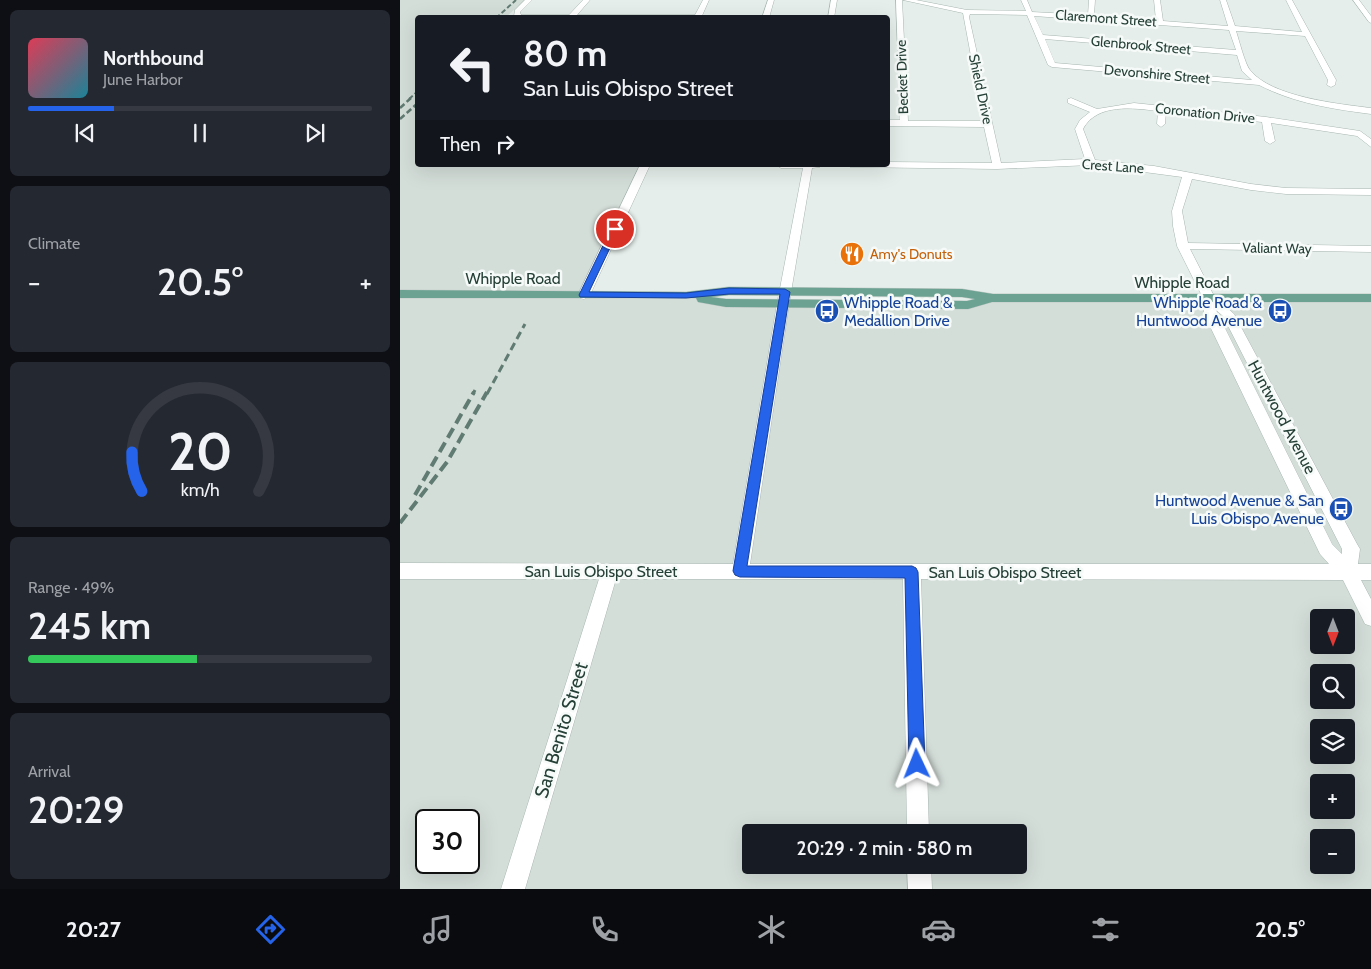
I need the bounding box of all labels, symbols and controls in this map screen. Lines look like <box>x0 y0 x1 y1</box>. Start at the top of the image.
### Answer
street label: Claremont Street <box>1055 5 1158 31</box>
text: 80 m <box>523 32 607 75</box>
street label: Glenbrook Street <box>1090 32 1192 58</box>
icon: left <box>440 35 505 100</box>
street label: Becket Drive <box>892 40 912 114</box>
text: Northbound <box>103 47 204 70</box>
street label: Shield Drive <box>965 52 997 126</box>
street label: Devonshire Street <box>1103 60 1211 88</box>
text: June Harbor <box>103 70 183 89</box>
text: San Luis Obispo Street <box>523 75 733 102</box>
street label: Coronation Drive <box>1154 99 1256 127</box>
icon: previous <box>71 119 99 147</box>
icon: pause <box>186 119 214 147</box>
icon: next <box>301 119 329 147</box>
icon: right <box>491 130 519 158</box>
text: Then <box>440 133 481 156</box>
street label: Crest Lane <box>1081 155 1145 177</box>
pin <box>594 208 636 250</box>
icon: arrive <box>601 215 629 243</box>
text: Climate <box>28 234 80 253</box>
street label: Valiant Way <box>1242 238 1312 258</box>
restaurant icon: Amy's Donuts <box>839 241 865 267</box>
place label: Amy's Donuts <box>870 245 953 263</box>
text: 20.5° <box>157 258 243 305</box>
text: − <box>28 265 40 299</box>
text: + <box>360 265 372 299</box>
street label: Whipple Road <box>465 269 561 288</box>
street label: Whipple Road <box>1134 273 1230 292</box>
place label: Whipple Road & Medallion Drive <box>844 293 953 330</box>
place label: Whipple Road & Huntwood Avenue <box>1136 293 1262 330</box>
bus stop icon: Whipple Road & Medallion Drive <box>814 298 840 324</box>
bus stop icon: Whipple Road & Huntwood Avenue <box>1267 298 1293 324</box>
street label: Huntwood Avenue <box>1244 357 1320 477</box>
text: 20 <box>168 420 232 483</box>
text: km/h <box>180 479 220 500</box>
place label: Huntwood Avenue & San Luis Obispo Avenue <box>1155 491 1324 528</box>
bus stop icon: Huntwood Avenue & San Luis Obispo Avenue <box>1328 496 1354 522</box>
street label: San Luis Obispo Street <box>524 562 678 581</box>
street label: San Luis Obispo Street <box>928 563 1082 582</box>
text: Range · 49% <box>28 578 114 597</box>
text: 245 km <box>28 602 151 649</box>
north arrow <box>1310 609 1355 654</box>
map controls <box>1310 609 1355 874</box>
street label: San Benito Street <box>529 659 593 801</box>
button: search <box>1310 664 1355 709</box>
button: layers <box>1310 719 1355 764</box>
position arrow <box>890 737 942 789</box>
text: Arrival <box>28 762 71 781</box>
button: + <box>1310 774 1355 819</box>
text: 20:29 <box>28 786 124 833</box>
speed limit sign: 30 <box>415 809 480 874</box>
button: − <box>1310 829 1355 874</box>
text: 20:29 · 2 min · 580 m <box>797 837 972 860</box>
icon: directions <box>253 912 288 947</box>
icon: music <box>420 912 455 947</box>
icon: phone <box>587 912 622 947</box>
icon: climate <box>754 912 789 947</box>
icon: car <box>921 912 956 947</box>
icon: filters <box>1088 912 1123 947</box>
text: 20:27 <box>66 916 121 943</box>
text: 20.5° <box>1255 916 1305 943</box>

